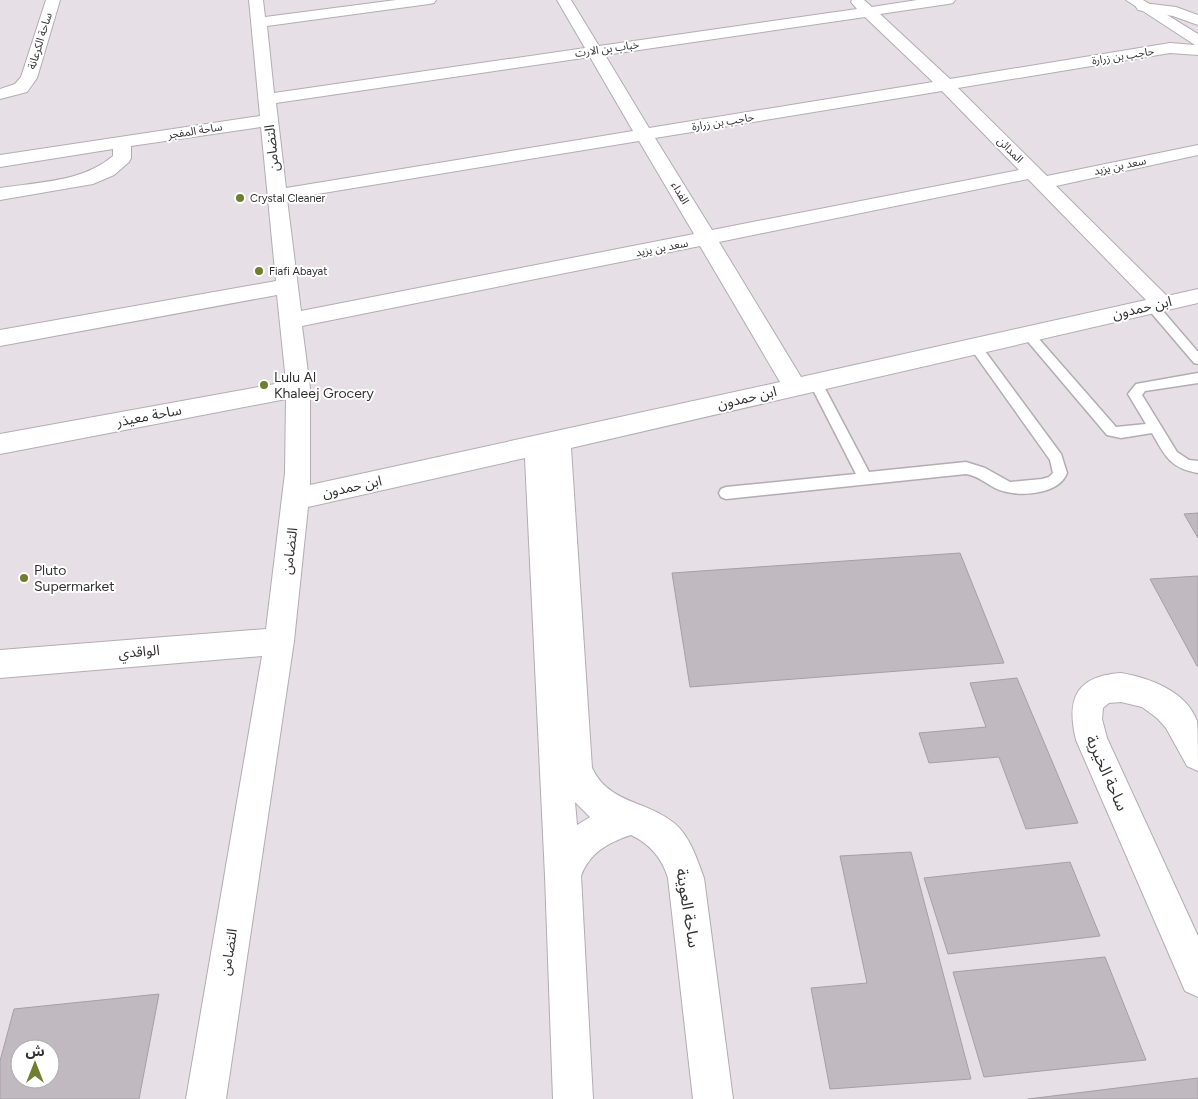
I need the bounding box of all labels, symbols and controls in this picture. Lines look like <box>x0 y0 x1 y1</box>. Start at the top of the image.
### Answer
street label: ساحة الكرعانة <box>25 11 55 71</box>
street label: خباب بن الارت <box>574 38 641 60</box>
street label: حاجب بن زرارة <box>1091 45 1156 68</box>
street label: حاجب بن زرارة <box>691 111 756 134</box>
street label: ساحة المفجر <box>166 120 224 142</box>
street label: التضامن <box>261 124 283 172</box>
street label: المدائن <box>994 134 1026 166</box>
street label: سعد بن يزيد <box>1093 154 1148 178</box>
street label: الفداء <box>668 179 692 207</box>
marker: Crystal Cleaner <box>234 192 246 204</box>
place label: Crystal Cleaner <box>250 192 326 205</box>
street label: سعد بن يزيد <box>635 236 690 259</box>
marker: Fiafi Abayat <box>253 265 265 277</box>
place label: Fiafi Abayat <box>269 265 327 278</box>
street label: ابن حمدون <box>1111 293 1173 323</box>
place label: Lulu Al Khaleej Grocery <box>274 369 375 402</box>
marker: Lulu Al Khaleej Grocery <box>258 379 270 391</box>
street label: ابن حمدون <box>716 383 778 413</box>
street label: ساحة معيذر <box>114 401 183 431</box>
street label: ابن حمدون <box>321 472 383 502</box>
street label: التضامن <box>279 527 301 575</box>
place label: Pluto Supermarket <box>34 562 114 595</box>
marker: Pluto Supermarket <box>18 572 30 584</box>
street label: الواقدي <box>118 642 160 665</box>
street label: ساحة الخيرية <box>1082 732 1132 814</box>
street label: ساحة العوينة <box>672 867 704 949</box>
street label: التضامن <box>217 927 241 977</box>
north arrow <box>10 1039 60 1089</box>
text: ش <box>25 1043 45 1060</box>

